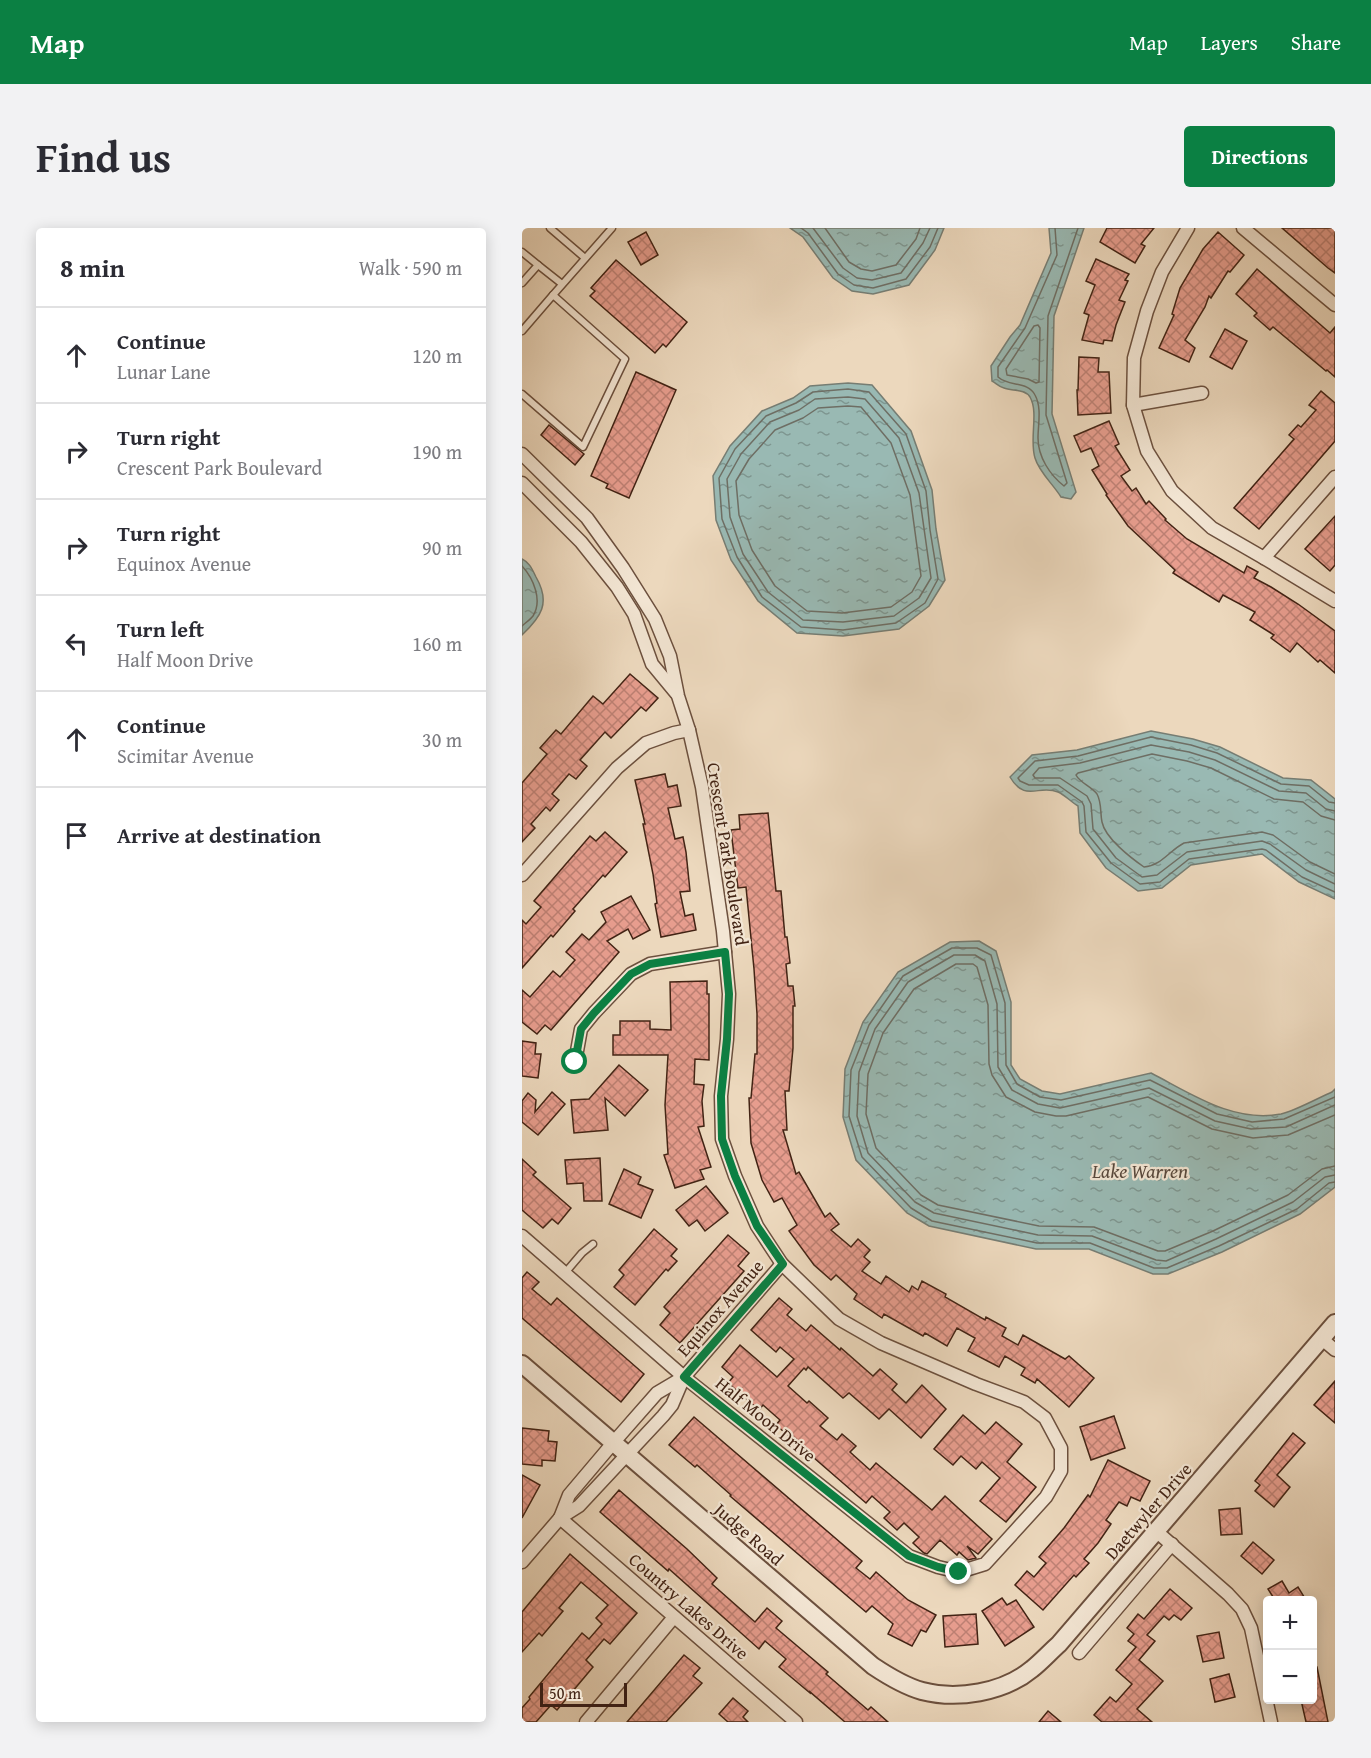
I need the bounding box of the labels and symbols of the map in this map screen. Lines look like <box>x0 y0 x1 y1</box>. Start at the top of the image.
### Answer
street label: Crescent Park Boulevard <box>700 761 756 948</box>
route start <box>561 1048 587 1074</box>
water label: Lake Warren <box>1091 1156 1188 1185</box>
street label: Equinox Avenue <box>670 1254 770 1362</box>
street label: Half Moon Drive <box>710 1370 822 1468</box>
street label: Daetwyler Drive <box>1098 1456 1198 1566</box>
street label: Judge Road <box>707 1495 790 1572</box>
street label: Country Lakes Drive <box>623 1546 755 1666</box>
route end <box>945 1558 971 1584</box>
scale bar <box>540 1680 627 1708</box>

